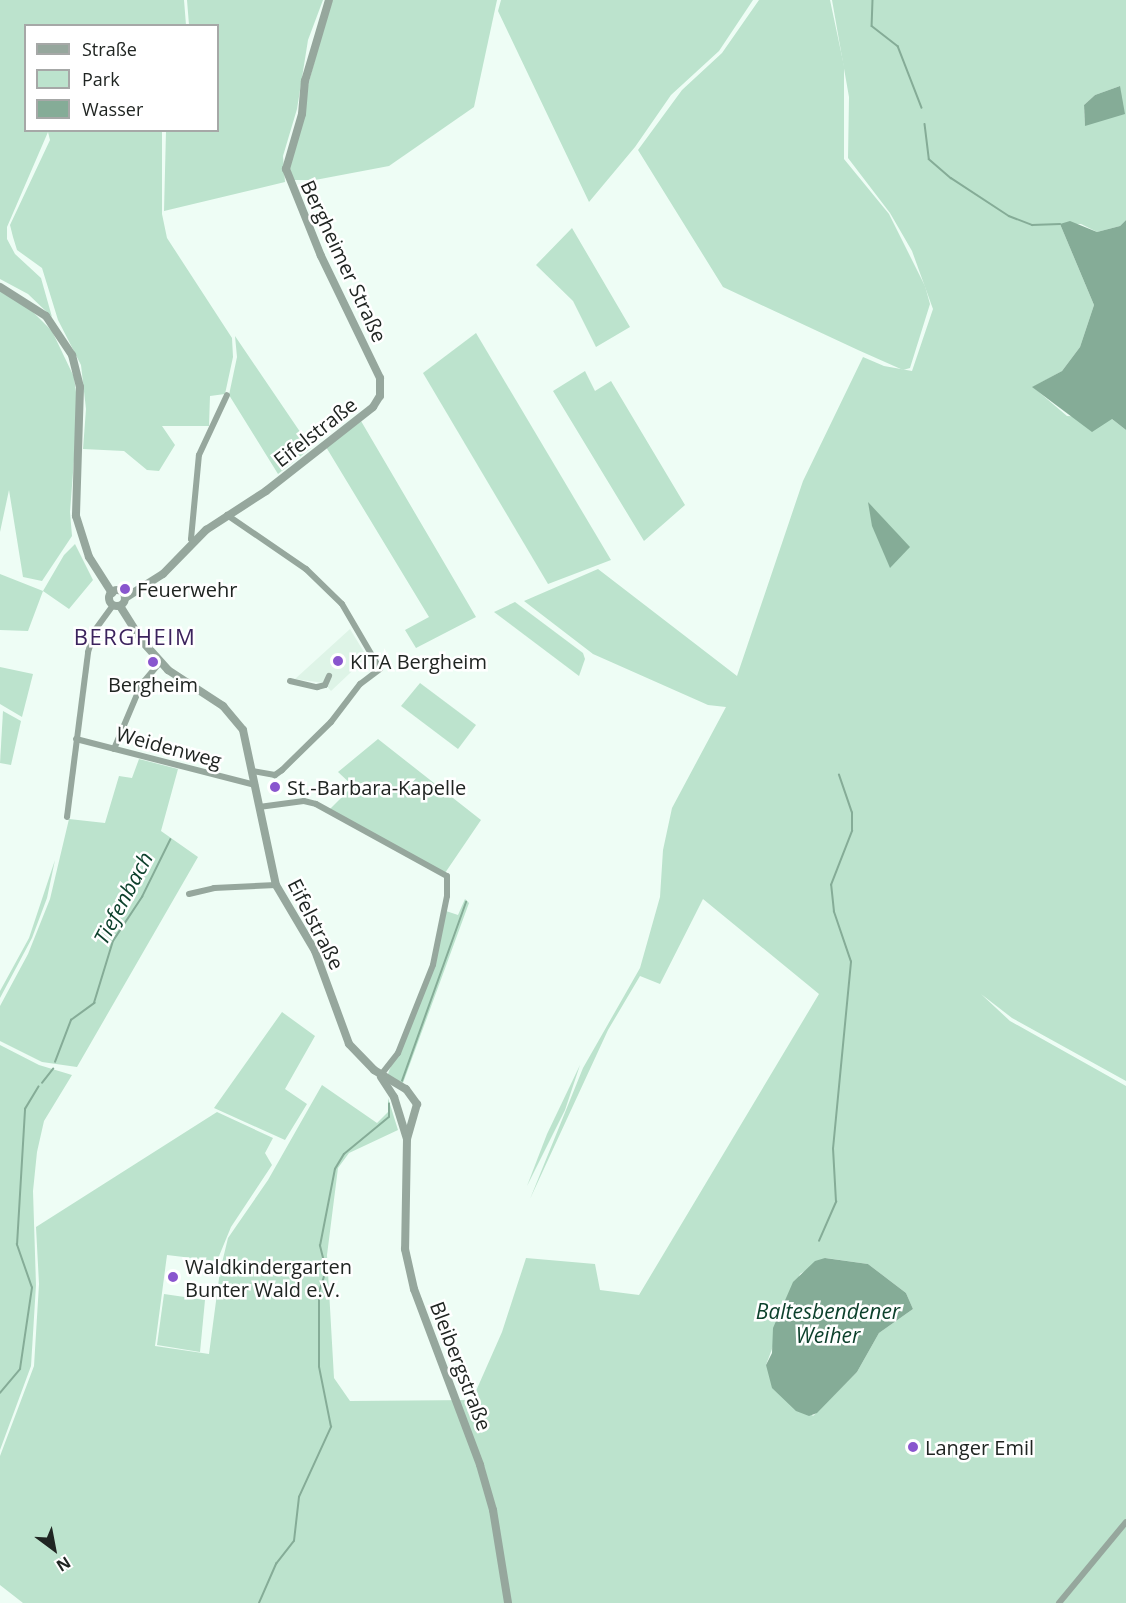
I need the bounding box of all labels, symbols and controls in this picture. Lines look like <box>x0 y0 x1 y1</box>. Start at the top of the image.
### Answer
legend <box>24 24 219 132</box>
text: Straße <box>82 37 137 61</box>
text: Park <box>82 67 120 91</box>
text: Wasser <box>82 97 143 121</box>
street label: Bergheimer Straße <box>296 176 392 346</box>
street label: Eifelstraße <box>269 392 361 472</box>
place label: Feuerwehr <box>137 577 237 601</box>
marker: Feuerwehr <box>118 582 132 596</box>
district label: BERGHEIM <box>74 624 196 650</box>
place label: KITA Bergheim <box>350 649 487 673</box>
marker: KITA Bergheim <box>331 654 345 668</box>
marker: Bergheim <box>146 655 160 669</box>
place label: Bergheim <box>108 672 198 696</box>
street label: Weidenweg <box>114 721 224 773</box>
place label: St.-Barbara-Kapelle <box>287 775 466 799</box>
marker: St.-Barbara-Kapelle <box>268 780 282 794</box>
water label: Tiefenbach <box>88 848 158 948</box>
street label: Eifelstraße <box>283 875 349 973</box>
place label: Waldkindergarten Bunter Wald e.V. <box>185 1254 352 1301</box>
marker: Waldkindergarten Bunter Wald e.V. <box>166 1270 180 1284</box>
street label: Bleibergstraße <box>425 1298 497 1434</box>
water label: Baltesbendener Weiher <box>756 1298 900 1348</box>
place label: Langer Emil <box>925 1435 1034 1459</box>
marker: Langer Emil <box>906 1440 920 1454</box>
north arrow <box>24 1519 84 1579</box>
text: N <box>52 1551 75 1577</box>

